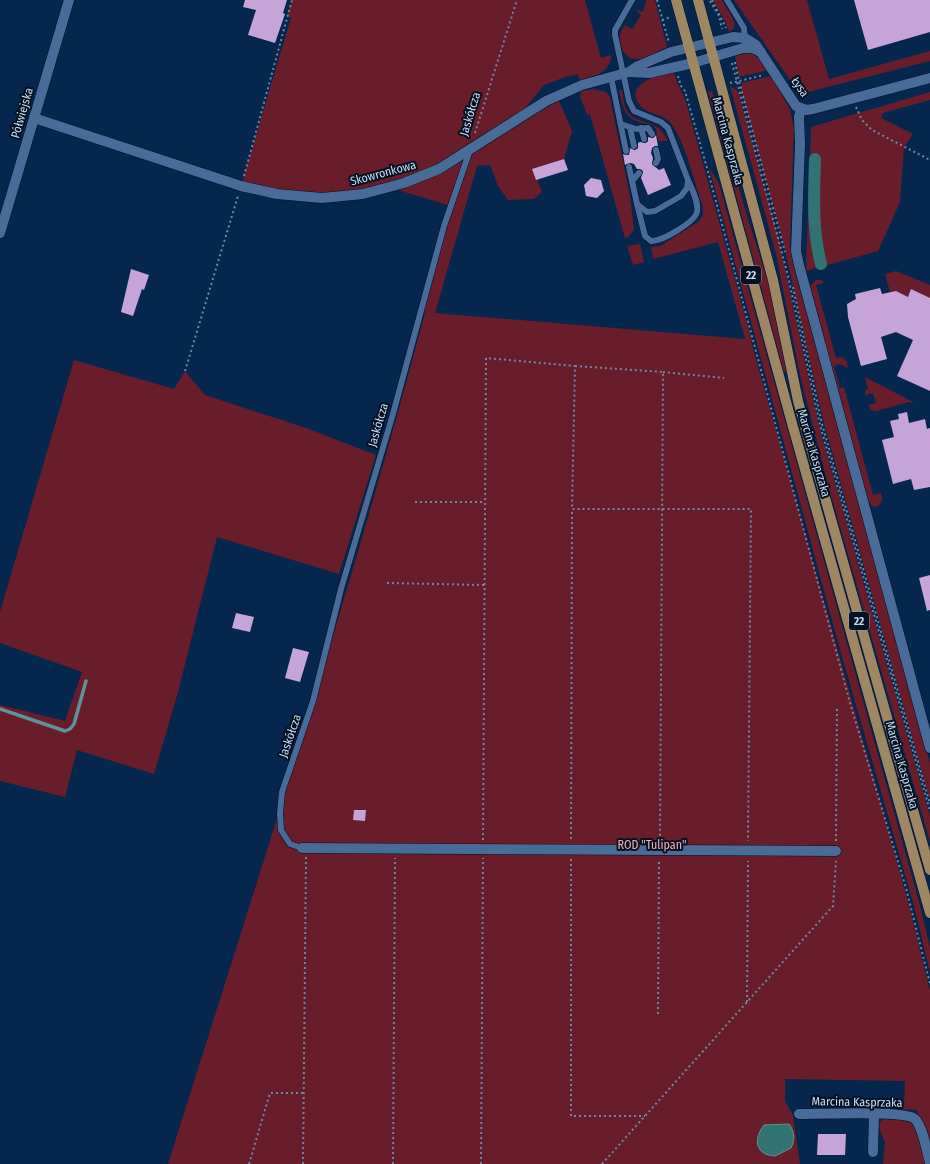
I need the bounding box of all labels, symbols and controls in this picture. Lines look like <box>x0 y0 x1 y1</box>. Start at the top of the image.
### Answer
street label: Łysa <box>788 74 812 100</box>
street label: Półwiejska <box>8 86 36 140</box>
street label: Jaskółcza <box>457 90 483 138</box>
street label: Marcina Kasprzaka <box>709 95 747 187</box>
street label: Skowronkowa <box>349 157 418 188</box>
road number: 22 <box>741 266 761 284</box>
street label: Jaskółcza <box>365 401 391 449</box>
street label: Marcina Kasprzaka <box>795 407 833 499</box>
road number: 22 <box>849 612 869 630</box>
street label: Jaskółcza <box>276 712 304 760</box>
street label: Marcina Kasprzaka <box>883 719 921 811</box>
park label: ROD "Tulipan" <box>618 838 686 852</box>
street label: Marcina Kasprzaka <box>811 1094 903 1110</box>

